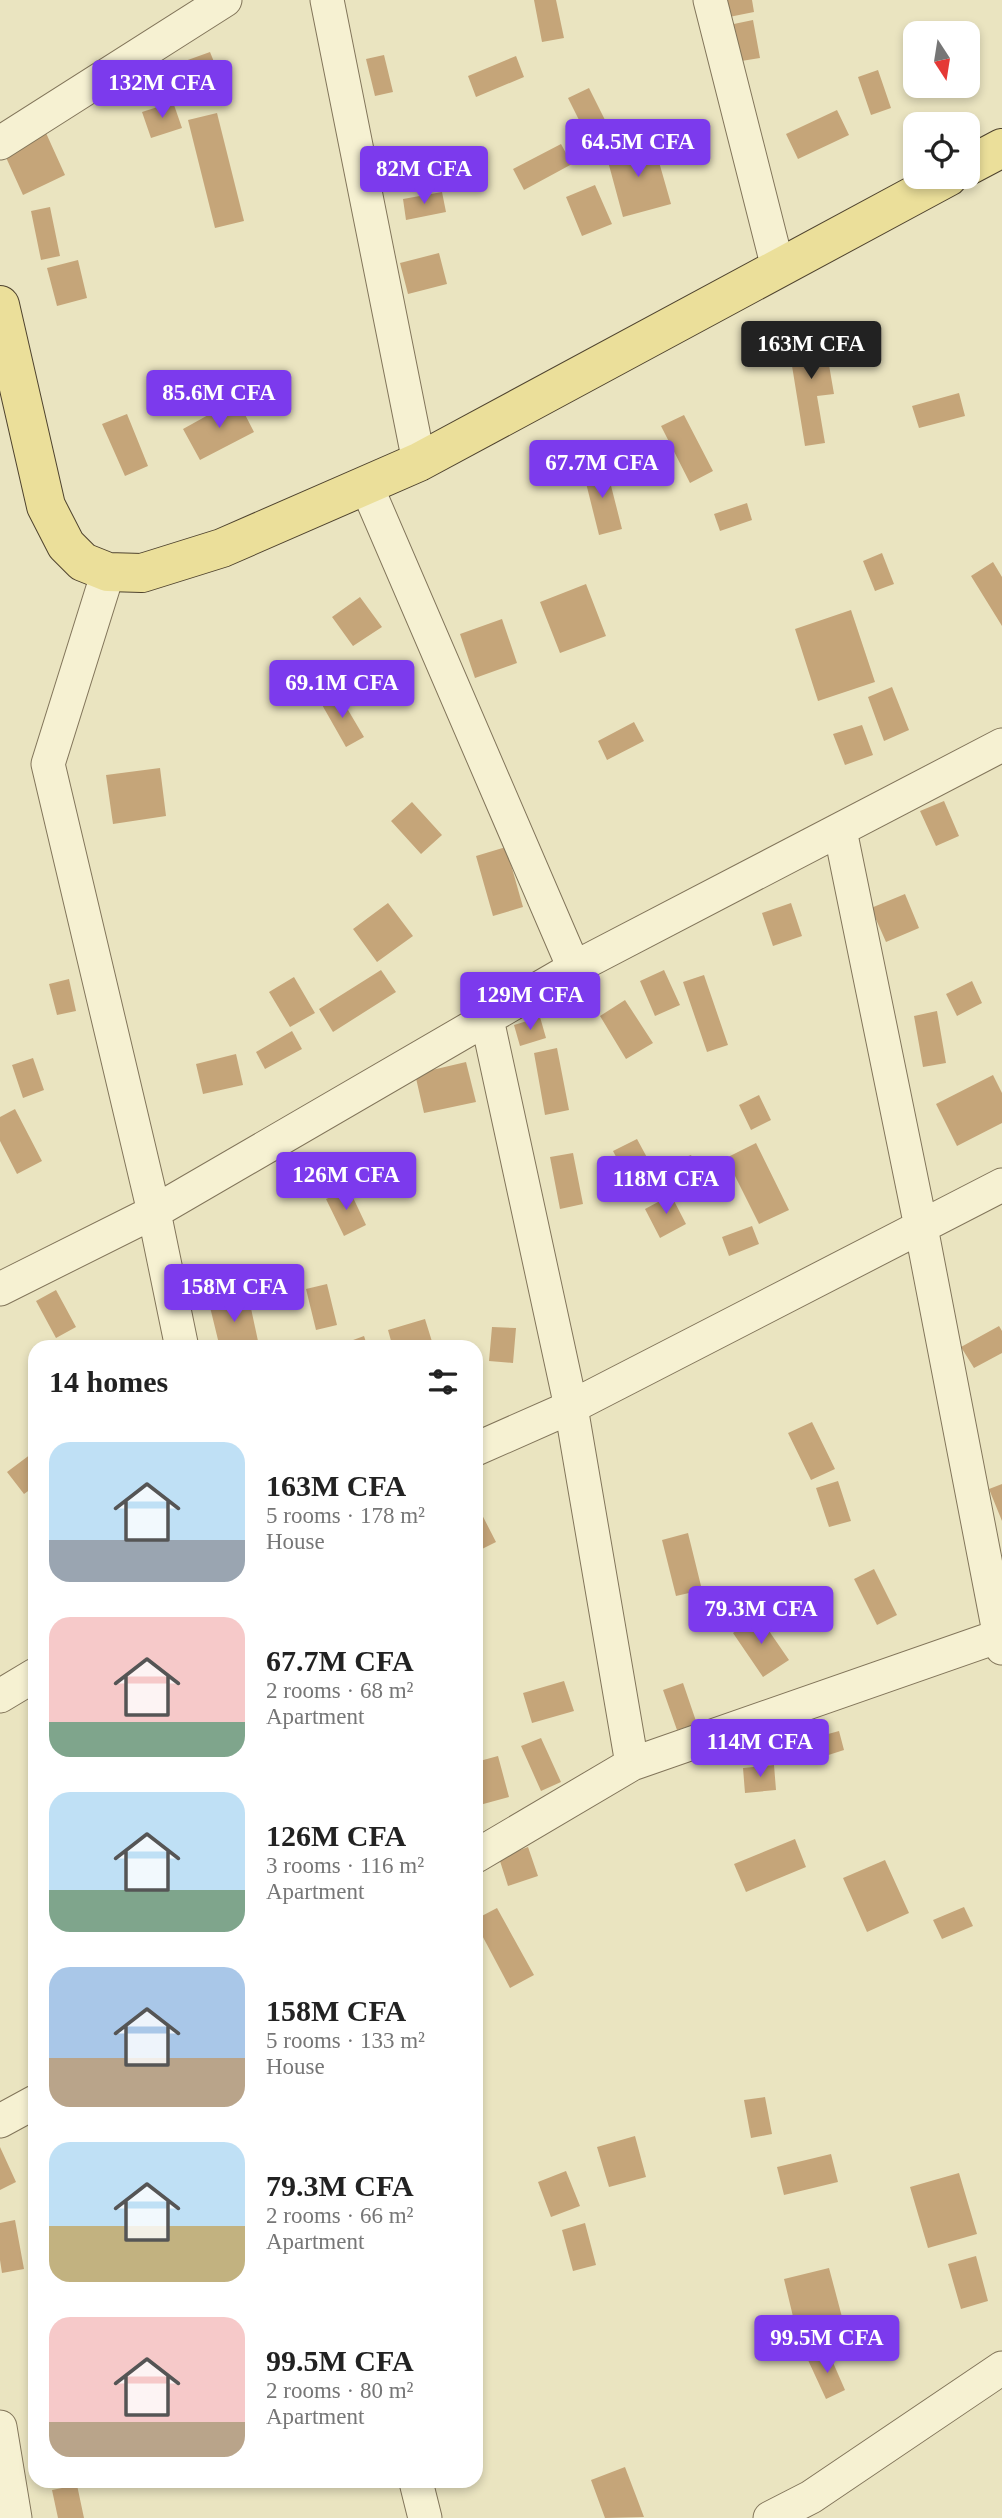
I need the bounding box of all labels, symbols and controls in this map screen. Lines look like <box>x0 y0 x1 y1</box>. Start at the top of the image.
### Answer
north arrow <box>903 21 980 98</box>
map controls <box>903 21 980 189</box>
pin: 132M CFA <box>90 60 234 120</box>
text: 132M CFA <box>108 70 216 95</box>
button: locate <box>903 112 980 189</box>
pin: 64.5M CFA <box>558 120 718 179</box>
text: 64.5M CFA <box>581 129 695 154</box>
pin: 82M CFA <box>359 146 489 206</box>
text: 82M CFA <box>376 156 472 181</box>
pin: 163M CFA <box>739 322 883 381</box>
text: 163M CFA <box>757 331 865 356</box>
pin: 85.6M CFA <box>139 370 299 430</box>
text: 85.6M CFA <box>162 380 276 405</box>
pin: 67.7M CFA <box>522 440 682 500</box>
text: 67.7M CFA <box>545 450 659 475</box>
pin: 69.1M CFA <box>262 660 422 720</box>
text: 69.1M CFA <box>285 670 399 695</box>
pin: 129M CFA <box>458 972 602 1032</box>
text: 129M CFA <box>476 982 584 1007</box>
pin: 126M CFA <box>274 1152 418 1212</box>
pin: 118M CFA <box>594 1156 738 1216</box>
text: 126M CFA <box>292 1162 400 1187</box>
text: 118M CFA <box>613 1166 719 1191</box>
pin: 158M CFA <box>162 1264 306 1324</box>
text: 158M CFA <box>180 1274 288 1299</box>
icon: filters <box>424 1363 462 1401</box>
text: 14 homes <box>49 1365 168 1398</box>
text: 163M CFA <box>266 1469 406 1502</box>
icon: home <box>105 1470 189 1554</box>
text: 5 rooms · 178 m² <box>266 1503 425 1528</box>
text: House <box>266 1529 325 1554</box>
pin: 79.3M CFA <box>681 1586 841 1646</box>
text: 79.3M CFA <box>704 1596 818 1621</box>
text: 67.7M CFA <box>266 1644 414 1677</box>
icon: home <box>105 1645 189 1729</box>
text: 2 rooms · 68 m² <box>266 1678 413 1703</box>
text: Apartment <box>266 1704 364 1729</box>
pin: 114M CFA <box>688 1720 832 1779</box>
text: 114M CFA <box>707 1729 813 1754</box>
text: 126M CFA <box>266 1819 406 1852</box>
icon: home <box>105 1820 189 1904</box>
text: 3 rooms · 116 m² <box>266 1853 424 1878</box>
text: Apartment <box>266 1879 364 1904</box>
text: 158M CFA <box>266 1994 406 2027</box>
icon: home <box>105 1995 189 2079</box>
text: 5 rooms · 133 m² <box>266 2028 425 2053</box>
text: House <box>266 2054 325 2079</box>
text: 79.3M CFA <box>266 2169 414 2202</box>
icon: home <box>105 2170 189 2254</box>
text: 2 rooms · 66 m² <box>266 2203 413 2228</box>
text: Apartment <box>266 2229 364 2254</box>
pin: 99.5M CFA <box>747 2316 907 2375</box>
text: 99.5M CFA <box>770 2325 884 2350</box>
text: 99.5M CFA <box>266 2344 414 2377</box>
icon: home <box>105 2345 189 2429</box>
text: 2 rooms · 80 m² <box>266 2378 413 2403</box>
text: Apartment <box>266 2404 364 2429</box>

